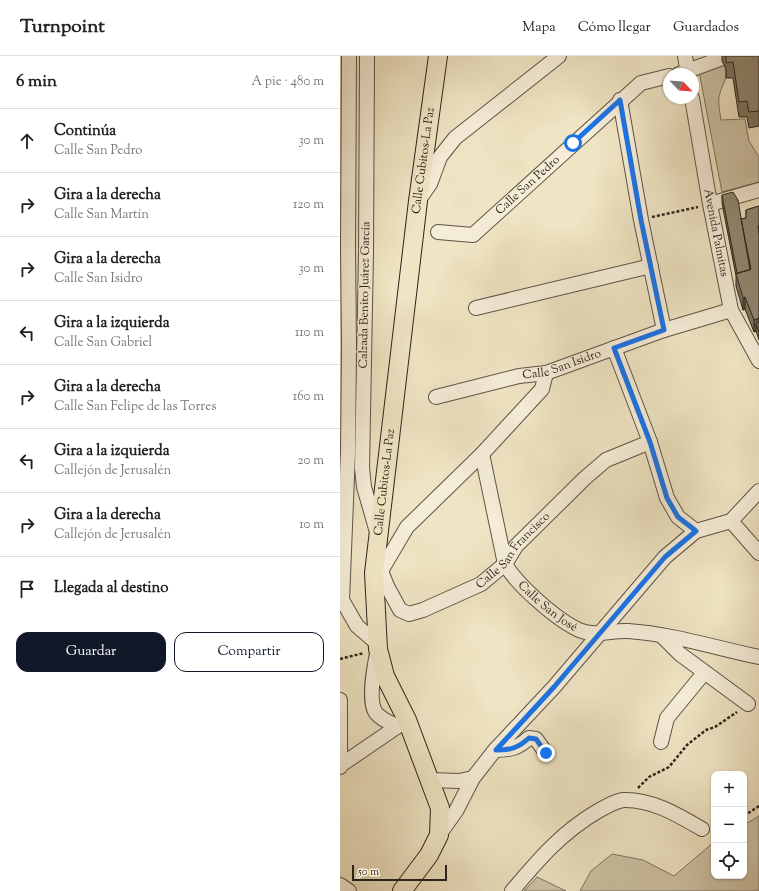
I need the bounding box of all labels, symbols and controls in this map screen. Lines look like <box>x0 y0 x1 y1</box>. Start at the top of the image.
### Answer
text: Turnpoint <box>20 14 105 41</box>
text: Mapa <box>522 18 556 38</box>
text: Cómo llegar <box>578 18 651 38</box>
text: Guardados <box>673 18 739 38</box>
north arrow <box>663 68 699 104</box>
text: 6 min <box>16 70 57 94</box>
text: A pie · 480 m <box>252 73 324 91</box>
street label: Calle Cubitos-La Paz <box>408 106 440 215</box>
text: Continúa <box>54 121 116 142</box>
icon: ahead <box>16 130 38 152</box>
text: 30 m <box>298 132 324 150</box>
route start <box>564 134 582 152</box>
text: Calle San Pedro <box>54 142 142 160</box>
street label: Calle San Pedro <box>491 151 564 220</box>
text: Gira a la derecha <box>54 185 161 206</box>
street label: Avenida Palmitas <box>699 188 733 279</box>
icon: right <box>16 194 38 216</box>
text: 120 m <box>293 196 324 214</box>
text: Calle San Martín <box>54 206 149 224</box>
street label: Calzada Benito Juárez García <box>355 221 375 369</box>
text: Gira a la derecha <box>54 249 161 270</box>
icon: right <box>16 258 38 280</box>
text: 30 m <box>298 260 324 278</box>
text: Calle San Isidro <box>54 270 143 288</box>
text: Gira a la izquierda <box>54 313 170 334</box>
icon: left <box>16 322 38 344</box>
text: 110 m <box>295 324 324 342</box>
text: Calle San Gabriel <box>54 334 152 352</box>
street label: Calle San Isidro <box>521 344 604 385</box>
text: Gira a la derecha <box>54 377 161 398</box>
icon: right <box>16 386 38 408</box>
text: 160 m <box>293 388 324 406</box>
text: Calle San Felipe de las Torres <box>54 398 216 416</box>
street label: Calle Cubitos-La Paz <box>369 427 400 537</box>
text: Gira a la izquierda <box>54 441 170 462</box>
icon: left <box>16 450 38 472</box>
text: 20 m <box>298 452 324 470</box>
text: Callejón de Jerusalén <box>54 462 171 480</box>
text: Gira a la derecha <box>54 505 161 526</box>
street label: Calle San Francisco <box>472 508 555 594</box>
icon: right <box>16 514 38 536</box>
text: 10 m <box>299 516 324 534</box>
text: Callejón de Jerusalén <box>54 526 171 544</box>
street label: Calle San José <box>513 577 581 637</box>
icon: arrive <box>16 578 38 600</box>
text: Llegada al destino <box>54 578 169 599</box>
button: Guardar <box>16 632 166 672</box>
button: Compartir <box>174 632 324 672</box>
route end <box>537 744 555 762</box>
map controls <box>711 771 747 879</box>
button: + <box>711 771 747 807</box>
button: − <box>711 807 747 843</box>
button: locate <box>711 843 747 879</box>
scale bar <box>352 863 447 882</box>
text: 50 m <box>358 864 379 880</box>

